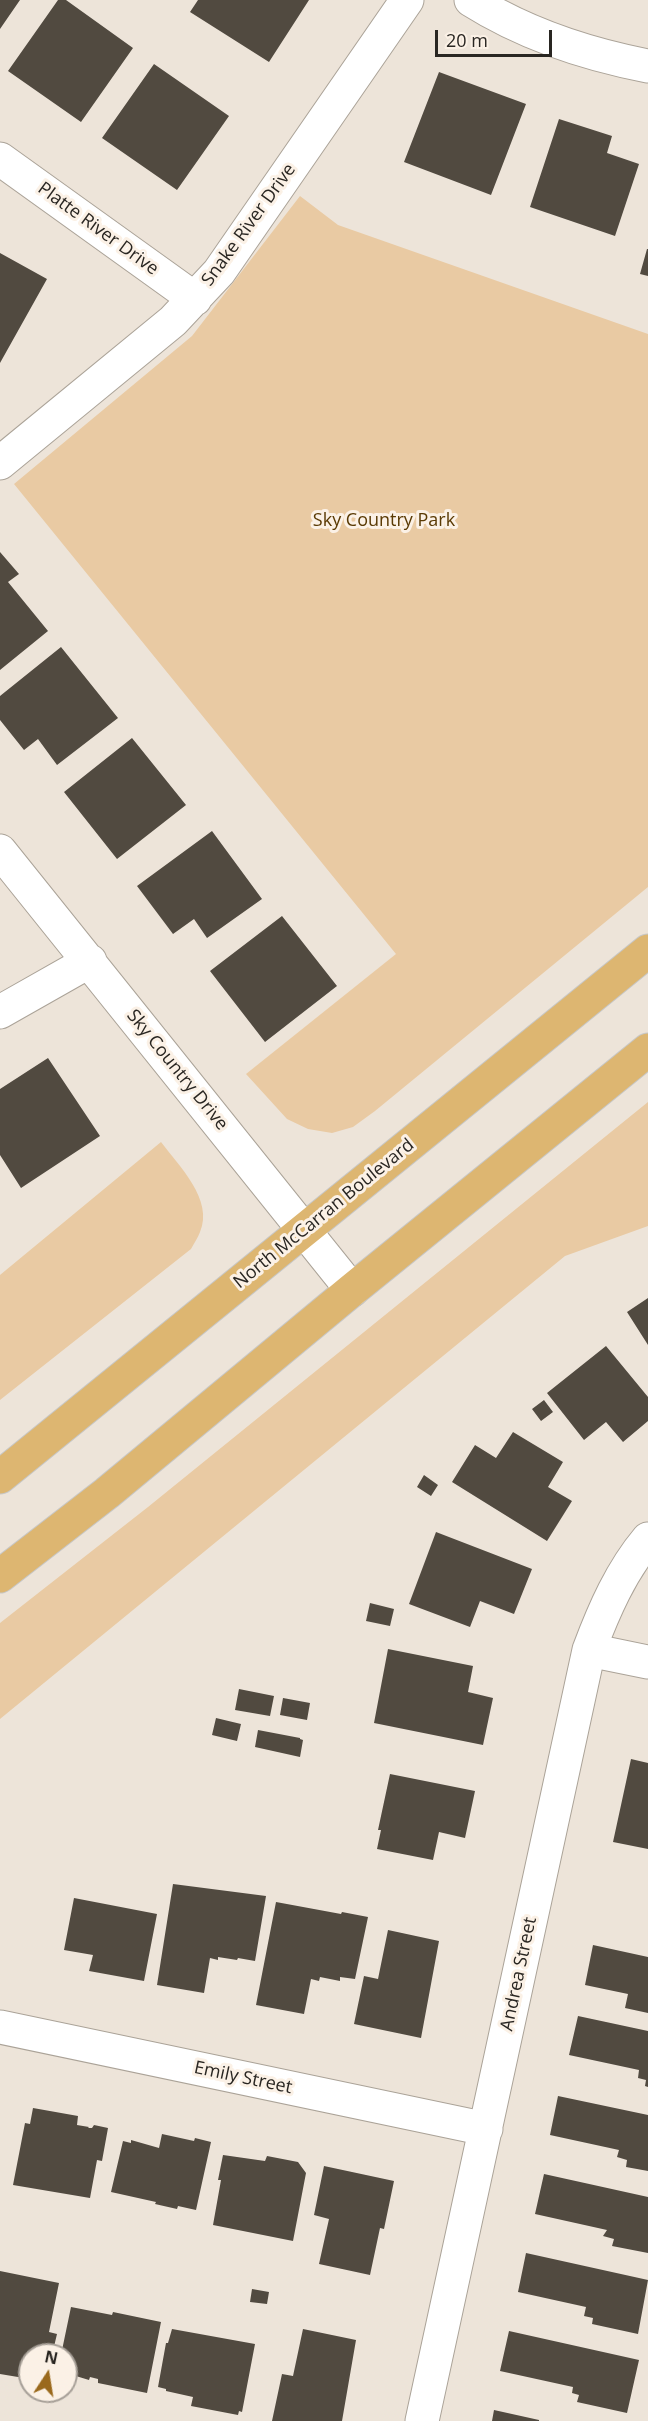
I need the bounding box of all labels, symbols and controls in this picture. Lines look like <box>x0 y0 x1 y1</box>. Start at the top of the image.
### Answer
scale bar <box>438 18 555 56</box>
text: 20 m <box>446 28 488 52</box>
street label: Snake River Drive <box>197 160 301 290</box>
street label: Platte River Drive <box>33 178 163 280</box>
park label: Sky Country Park <box>313 510 455 532</box>
street label: Sky Country Drive <box>122 1005 232 1135</box>
street label: North McCarran Boulevard <box>229 1135 419 1293</box>
street label: Andrea Street <box>496 1915 542 2033</box>
street label: Emily Street <box>192 2057 294 2099</box>
north arrow <box>18 2343 78 2403</box>
text: N <box>43 2345 60 2369</box>

